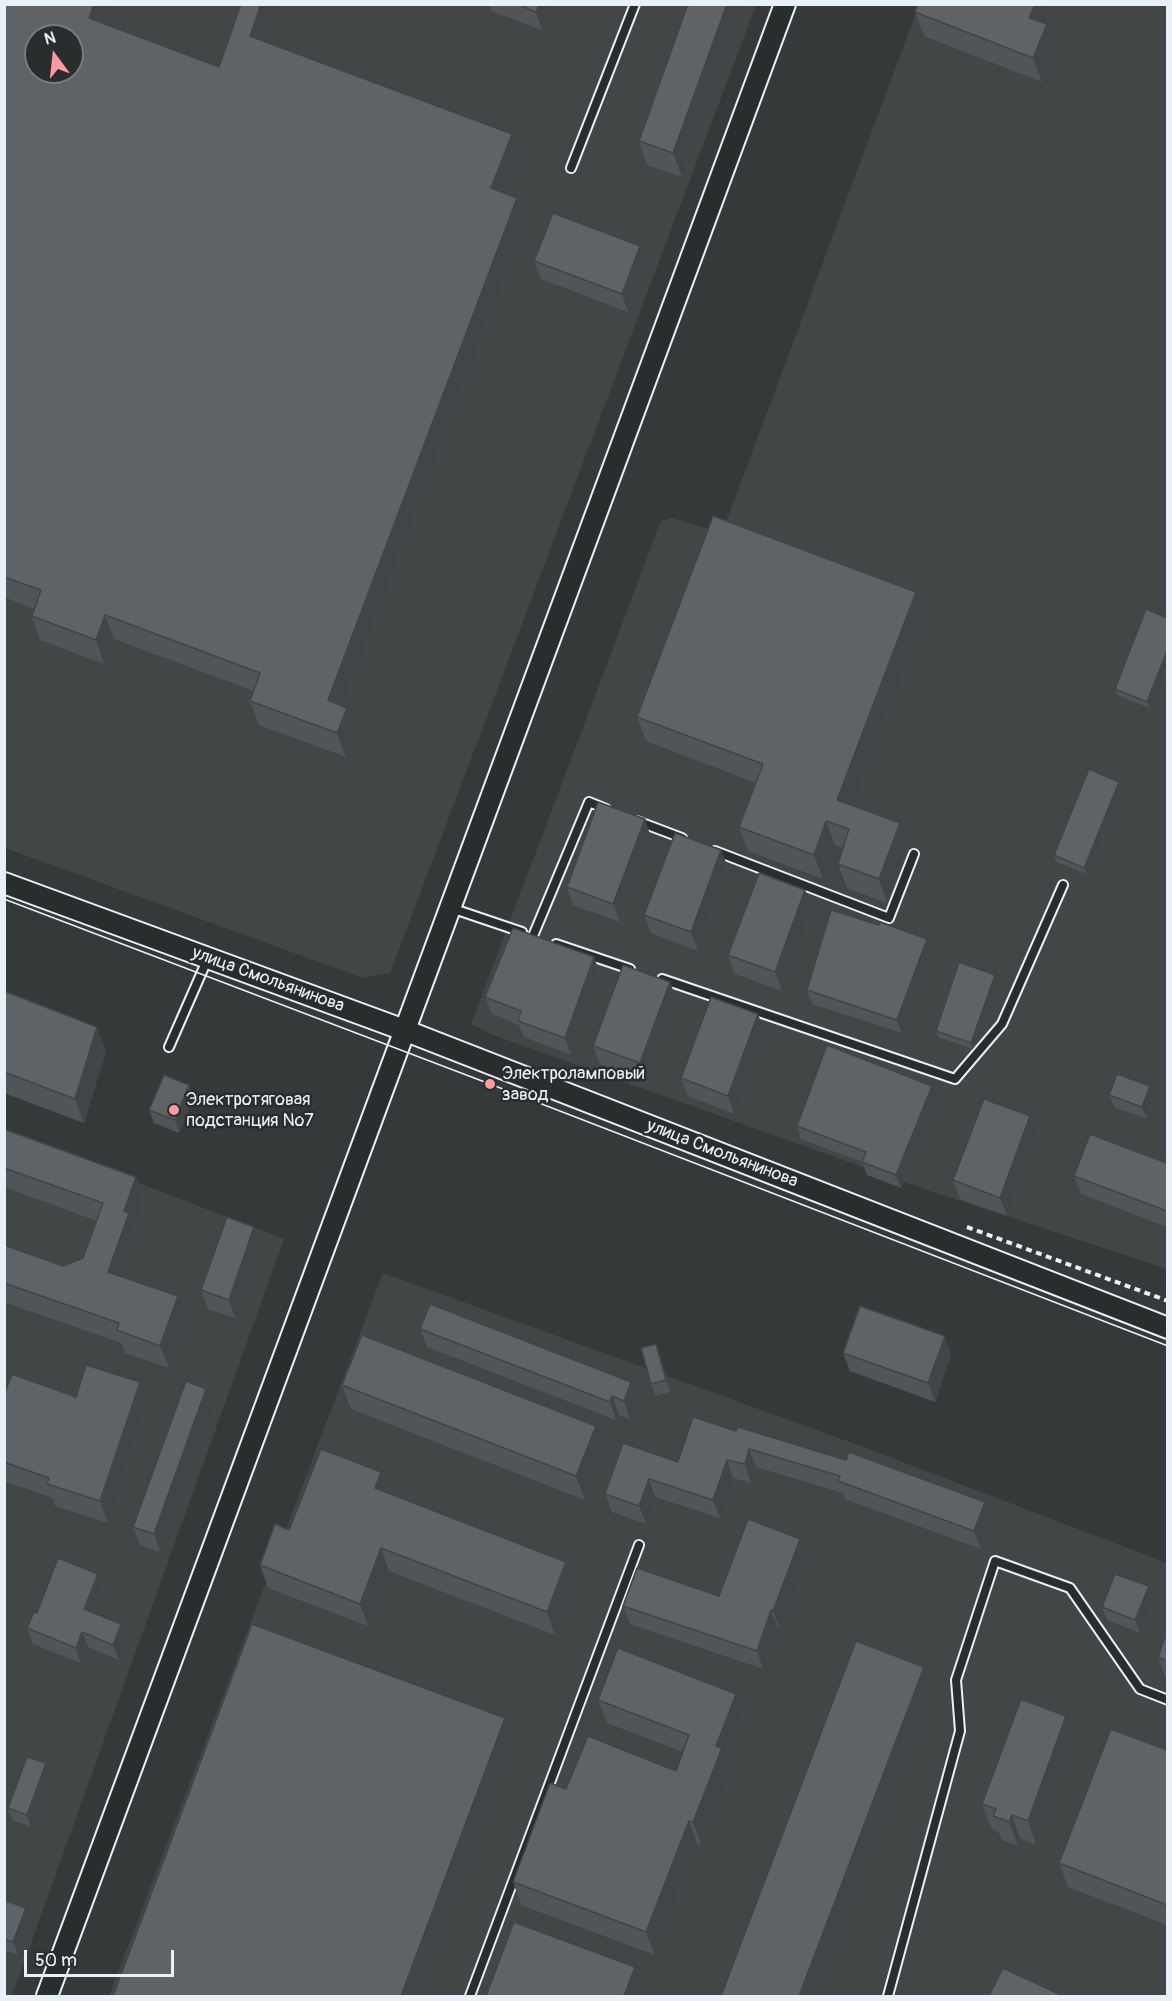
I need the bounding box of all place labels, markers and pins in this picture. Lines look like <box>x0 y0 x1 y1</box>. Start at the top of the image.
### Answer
place label: Электроламповый завод <box>502 1063 645 1106</box>
marker: Электроламповый завод <box>483 1077 497 1091</box>
place label: Электротяговая подстанция №7 <box>186 1089 314 1132</box>
marker: Электротяговая подстанция №7 <box>167 1103 181 1117</box>

